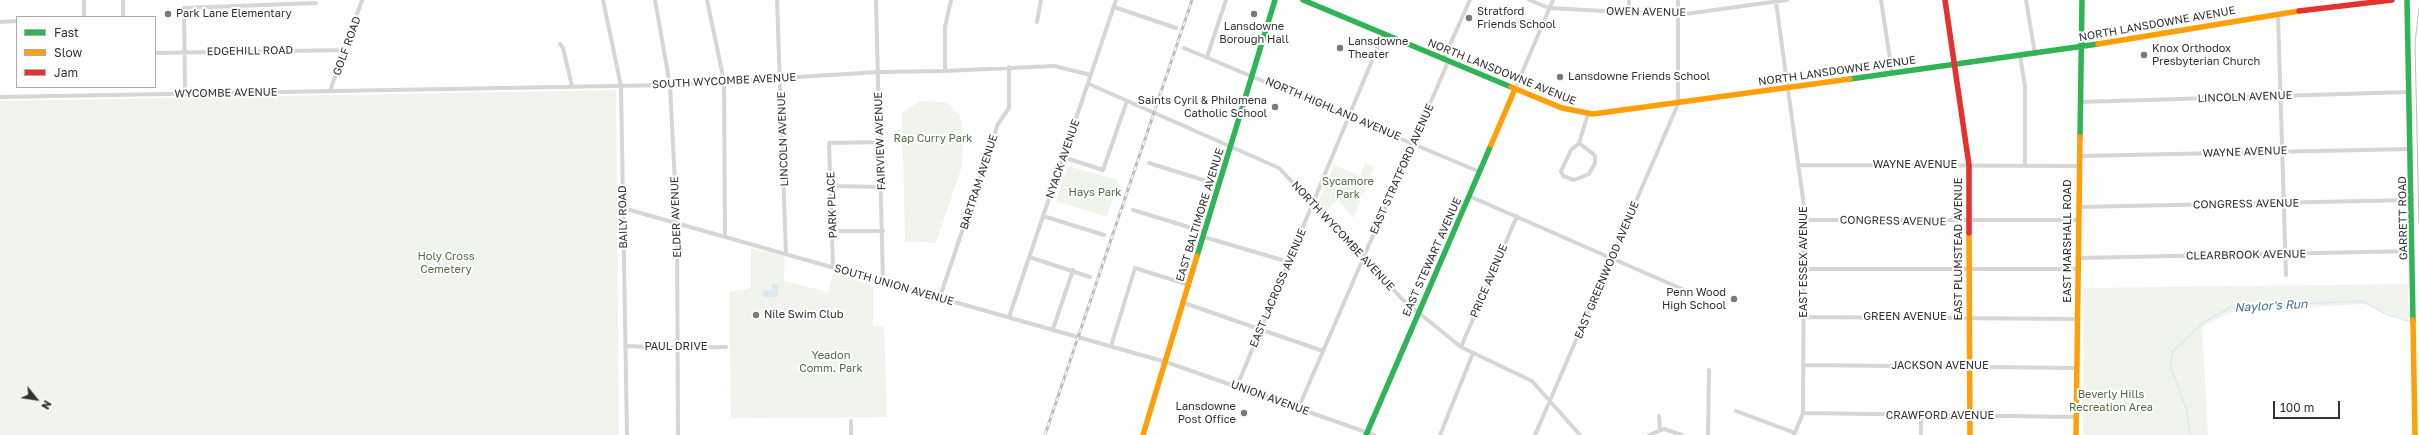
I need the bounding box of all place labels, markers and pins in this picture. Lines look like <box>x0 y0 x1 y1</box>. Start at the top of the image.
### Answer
place label: Stratford Friends School <box>1477 5 1556 31</box>
place label: Park Lane Elementary <box>176 7 292 21</box>
marker: Park Lane Elementary <box>163 9 173 19</box>
marker: Lansdowne Borough Hall <box>1249 9 1259 19</box>
marker: Stratford Friends School <box>1464 13 1474 23</box>
place label: Lansdowne Borough Hall <box>1219 20 1289 46</box>
place label: Lansdowne Theater <box>1348 35 1408 61</box>
place label: Knox Orthodox Presbyterian Church <box>2152 42 2260 68</box>
marker: Lansdowne Theater <box>1335 43 1345 53</box>
marker: Knox Orthodox Presbyterian Church <box>2139 50 2149 60</box>
place label: Lansdowne Friends School <box>1568 70 1710 84</box>
marker: Lansdowne Friends School <box>1555 72 1565 82</box>
place label: Saints Cyril & Philomena Catholic School <box>1138 94 1267 120</box>
marker: Saints Cyril & Philomena Catholic School <box>1270 102 1280 112</box>
place label: Penn Wood High School <box>1662 286 1726 312</box>
marker: Penn Wood High School <box>1729 294 1739 304</box>
place label: Nile Swim Club <box>764 308 844 322</box>
marker: Nile Swim Club <box>751 310 761 320</box>
place label: Lansdowne Post Office <box>1176 400 1236 426</box>
marker: Lansdowne Post Office <box>1239 408 1249 418</box>

